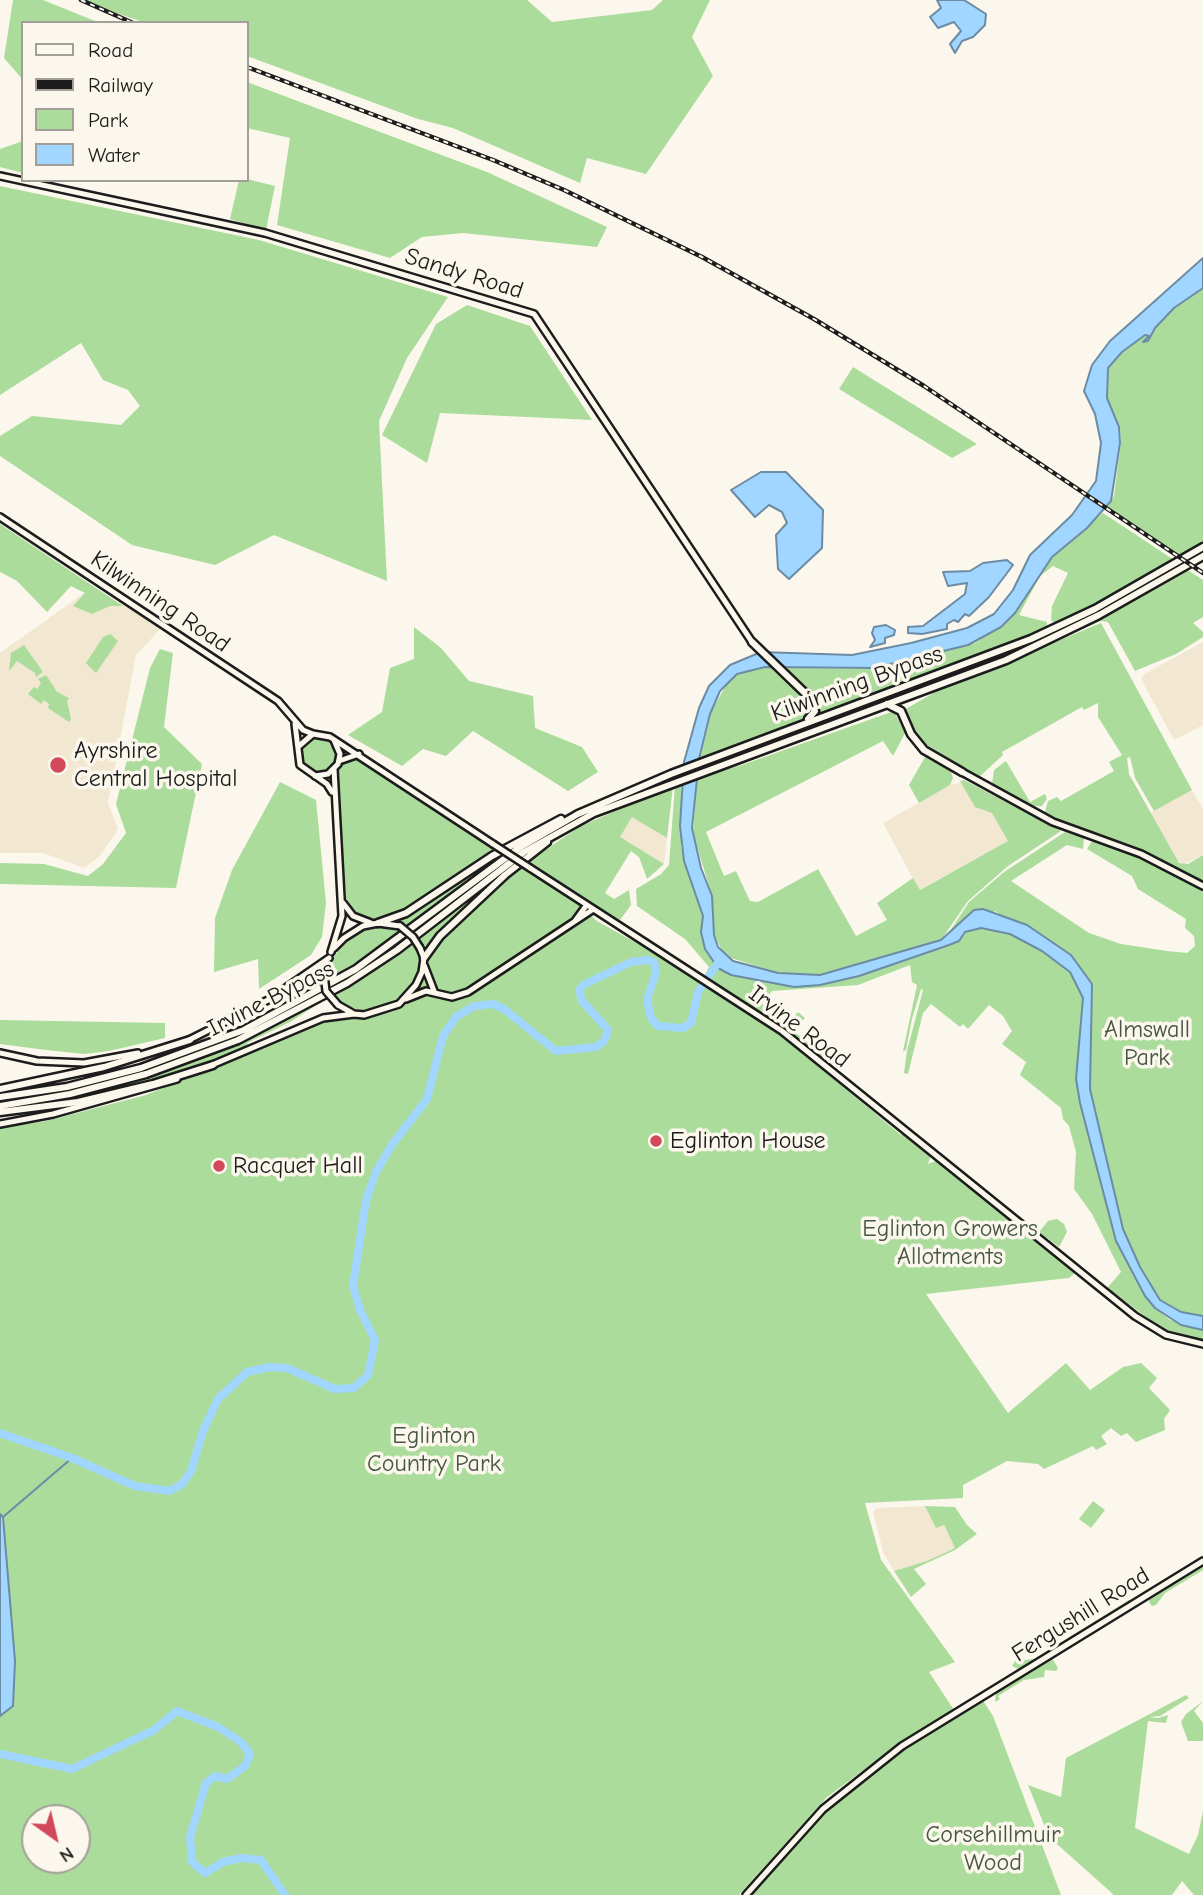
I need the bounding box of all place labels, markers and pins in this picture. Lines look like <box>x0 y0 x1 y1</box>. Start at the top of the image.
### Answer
place label: Ayrshire Central Hospital <box>74 737 237 793</box>
marker: Ayrshire Central Hospital <box>48 755 68 775</box>
place label: Eglinton House <box>670 1127 826 1155</box>
marker: Eglinton House <box>648 1133 664 1149</box>
place label: Racquet Hall <box>233 1152 363 1180</box>
marker: Racquet Hall <box>211 1158 227 1174</box>

